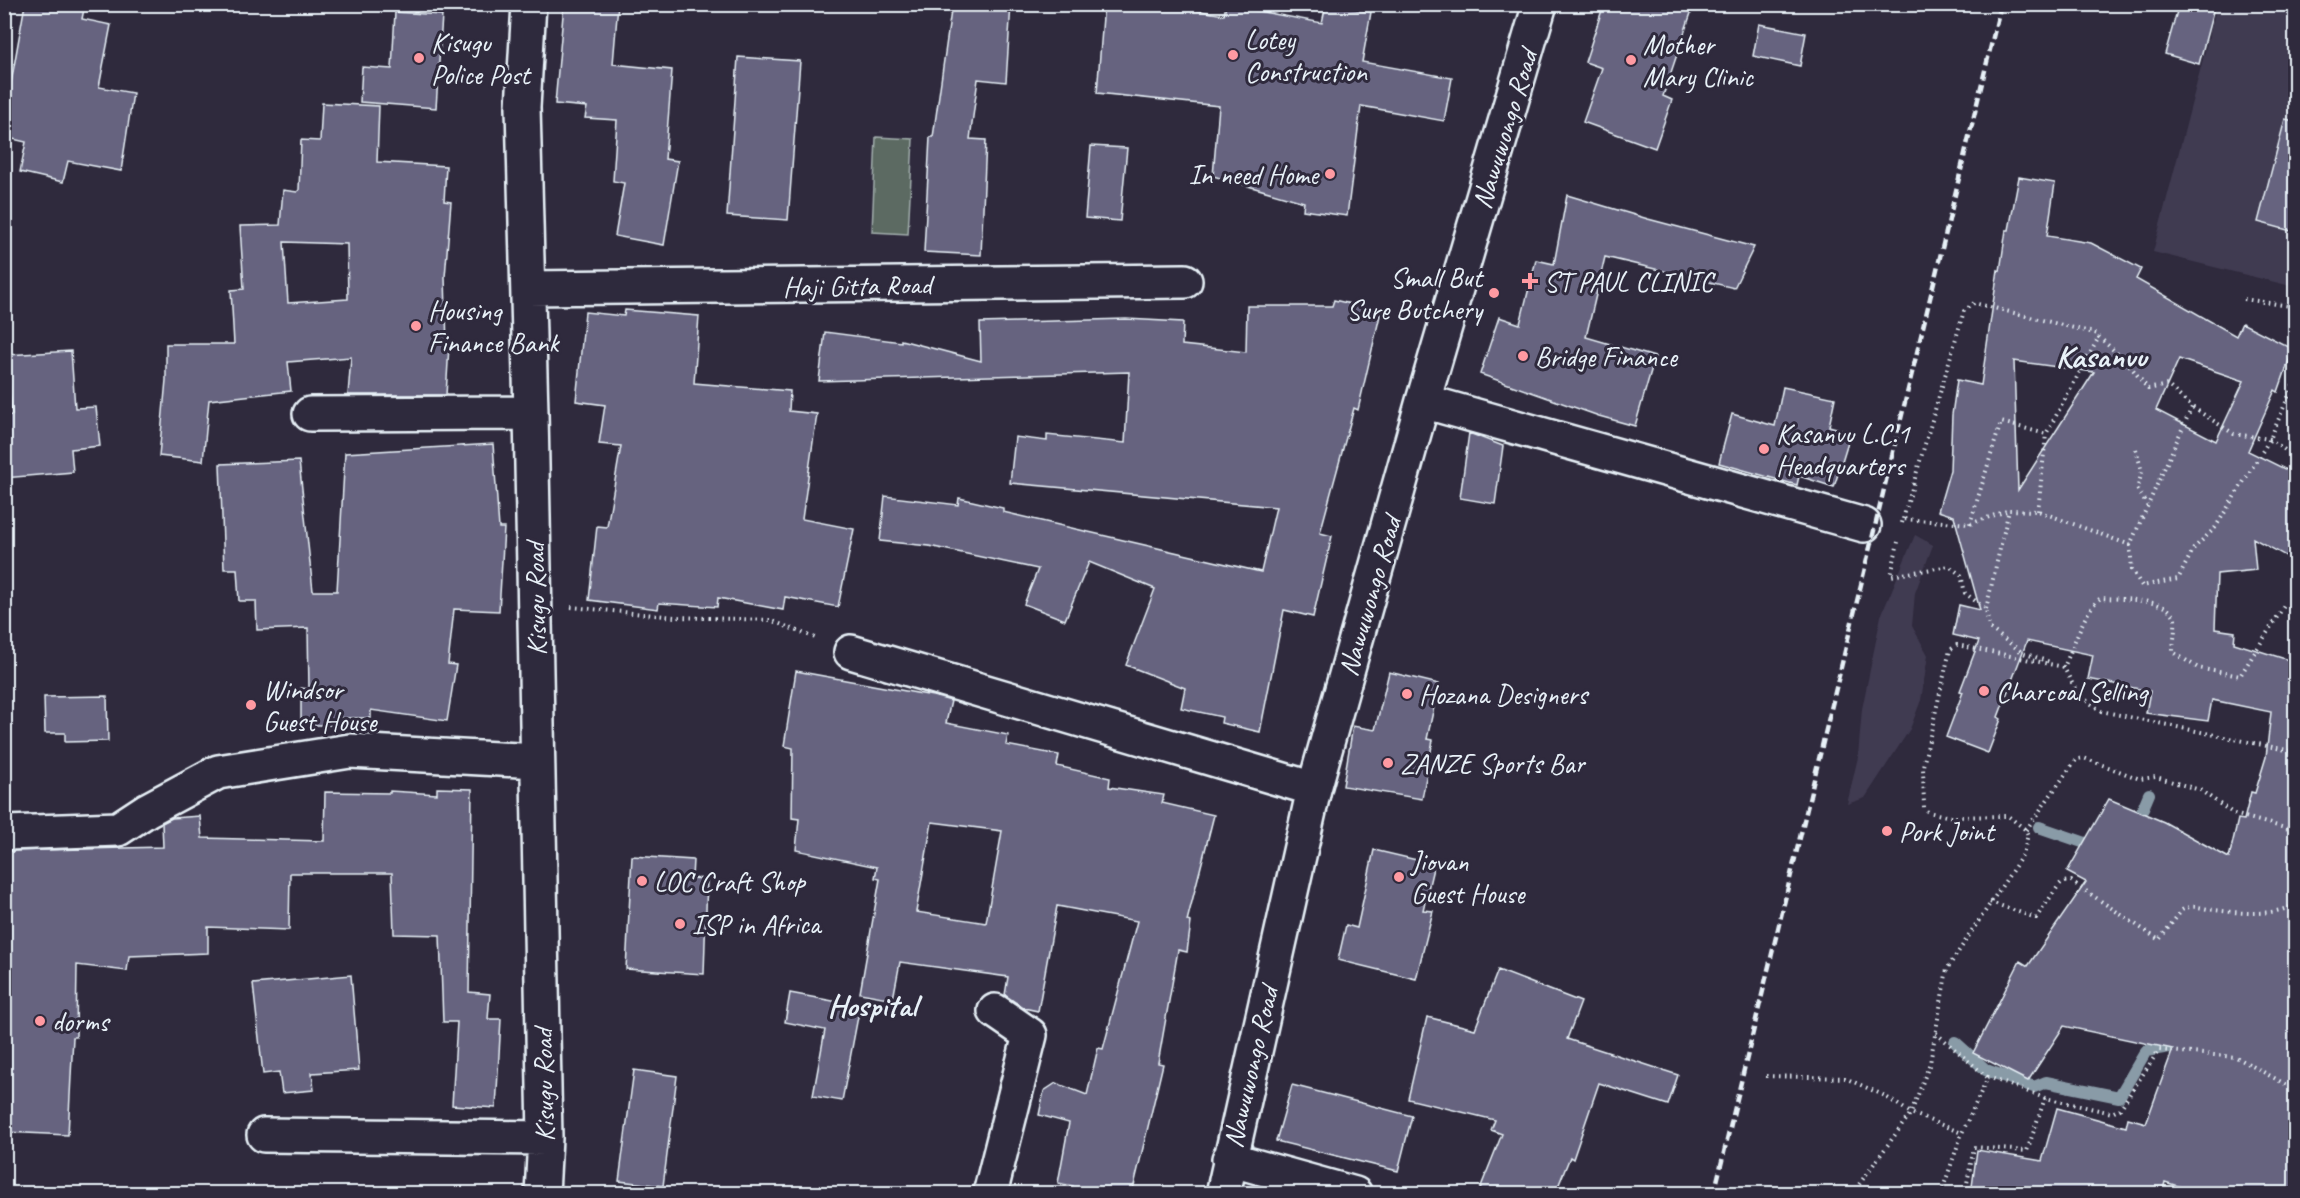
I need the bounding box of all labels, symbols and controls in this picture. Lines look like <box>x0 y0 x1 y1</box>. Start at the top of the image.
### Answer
place label: Lotey Construction <box>1245 22 1368 89</box>
place label: Kisugu Police Post <box>431 25 532 92</box>
place label: Mother Mary Clinic <box>1643 27 1754 94</box>
street label: Nawuwongo Road <box>1464 42 1546 213</box>
marker: Lotey Construction <box>1226 48 1240 62</box>
marker: Kisugu Police Post <box>412 51 426 65</box>
marker: Mother Mary Clinic <box>1624 53 1638 67</box>
place label: In need Home <box>1189 157 1320 192</box>
marker: In need Home <box>1323 167 1337 181</box>
place label: Small But Sure Butchery <box>1347 260 1485 327</box>
place label: ST PAUL CLINIC <box>1544 264 1716 299</box>
street label: Haji Gitta Road <box>782 267 936 304</box>
marker: ST PAUL CLINIC <box>1521 272 1539 290</box>
marker: Small But Sure Butchery <box>1487 286 1501 300</box>
place label: Housing Finance Bank <box>428 293 560 360</box>
marker: Housing Finance Bank <box>409 319 423 333</box>
district label: Kasanvu <box>2056 336 2149 377</box>
place label: Bridge Finance <box>1535 339 1679 374</box>
marker: Bridge Finance <box>1516 349 1530 363</box>
place label: Kasanvu L.C.1 Headquarters <box>1776 416 1911 483</box>
marker: Kasanvu L.C.1 Headquarters <box>1757 442 1771 456</box>
street label: Nawuwongo Road <box>1330 509 1410 680</box>
street label: Kisugu Road <box>517 538 554 656</box>
place label: Windsor Guest House <box>263 672 378 739</box>
place label: Charcoal Selling <box>1996 674 2149 709</box>
place label: Hozana Designers <box>1419 677 1590 712</box>
marker: Charcoal Selling <box>1977 684 1991 698</box>
marker: Hozana Designers <box>1400 687 1414 701</box>
marker: Windsor Guest House <box>244 698 258 712</box>
place label: ZANZE Sports Bar <box>1400 746 1587 781</box>
marker: ZANZE Sports Bar <box>1381 756 1395 770</box>
place label: Pork Joint <box>1899 814 1996 849</box>
marker: Pork Joint <box>1880 824 1894 838</box>
place label: Jiovan Guest House <box>1409 844 1526 911</box>
place label: LOC Craft Shop <box>654 864 807 899</box>
marker: Jiovan Guest House <box>1392 870 1406 884</box>
marker: LOC Craft Shop <box>635 874 649 888</box>
place label: ISP in Africa <box>692 907 823 942</box>
marker: ISP in Africa <box>673 917 687 931</box>
street label: Nawuwongo Road <box>1215 979 1287 1151</box>
district label: Hospital <box>827 985 923 1026</box>
place label: dorms <box>52 1004 111 1039</box>
marker: dorms <box>33 1014 47 1028</box>
street label: Kisugu Road <box>525 1024 562 1142</box>

